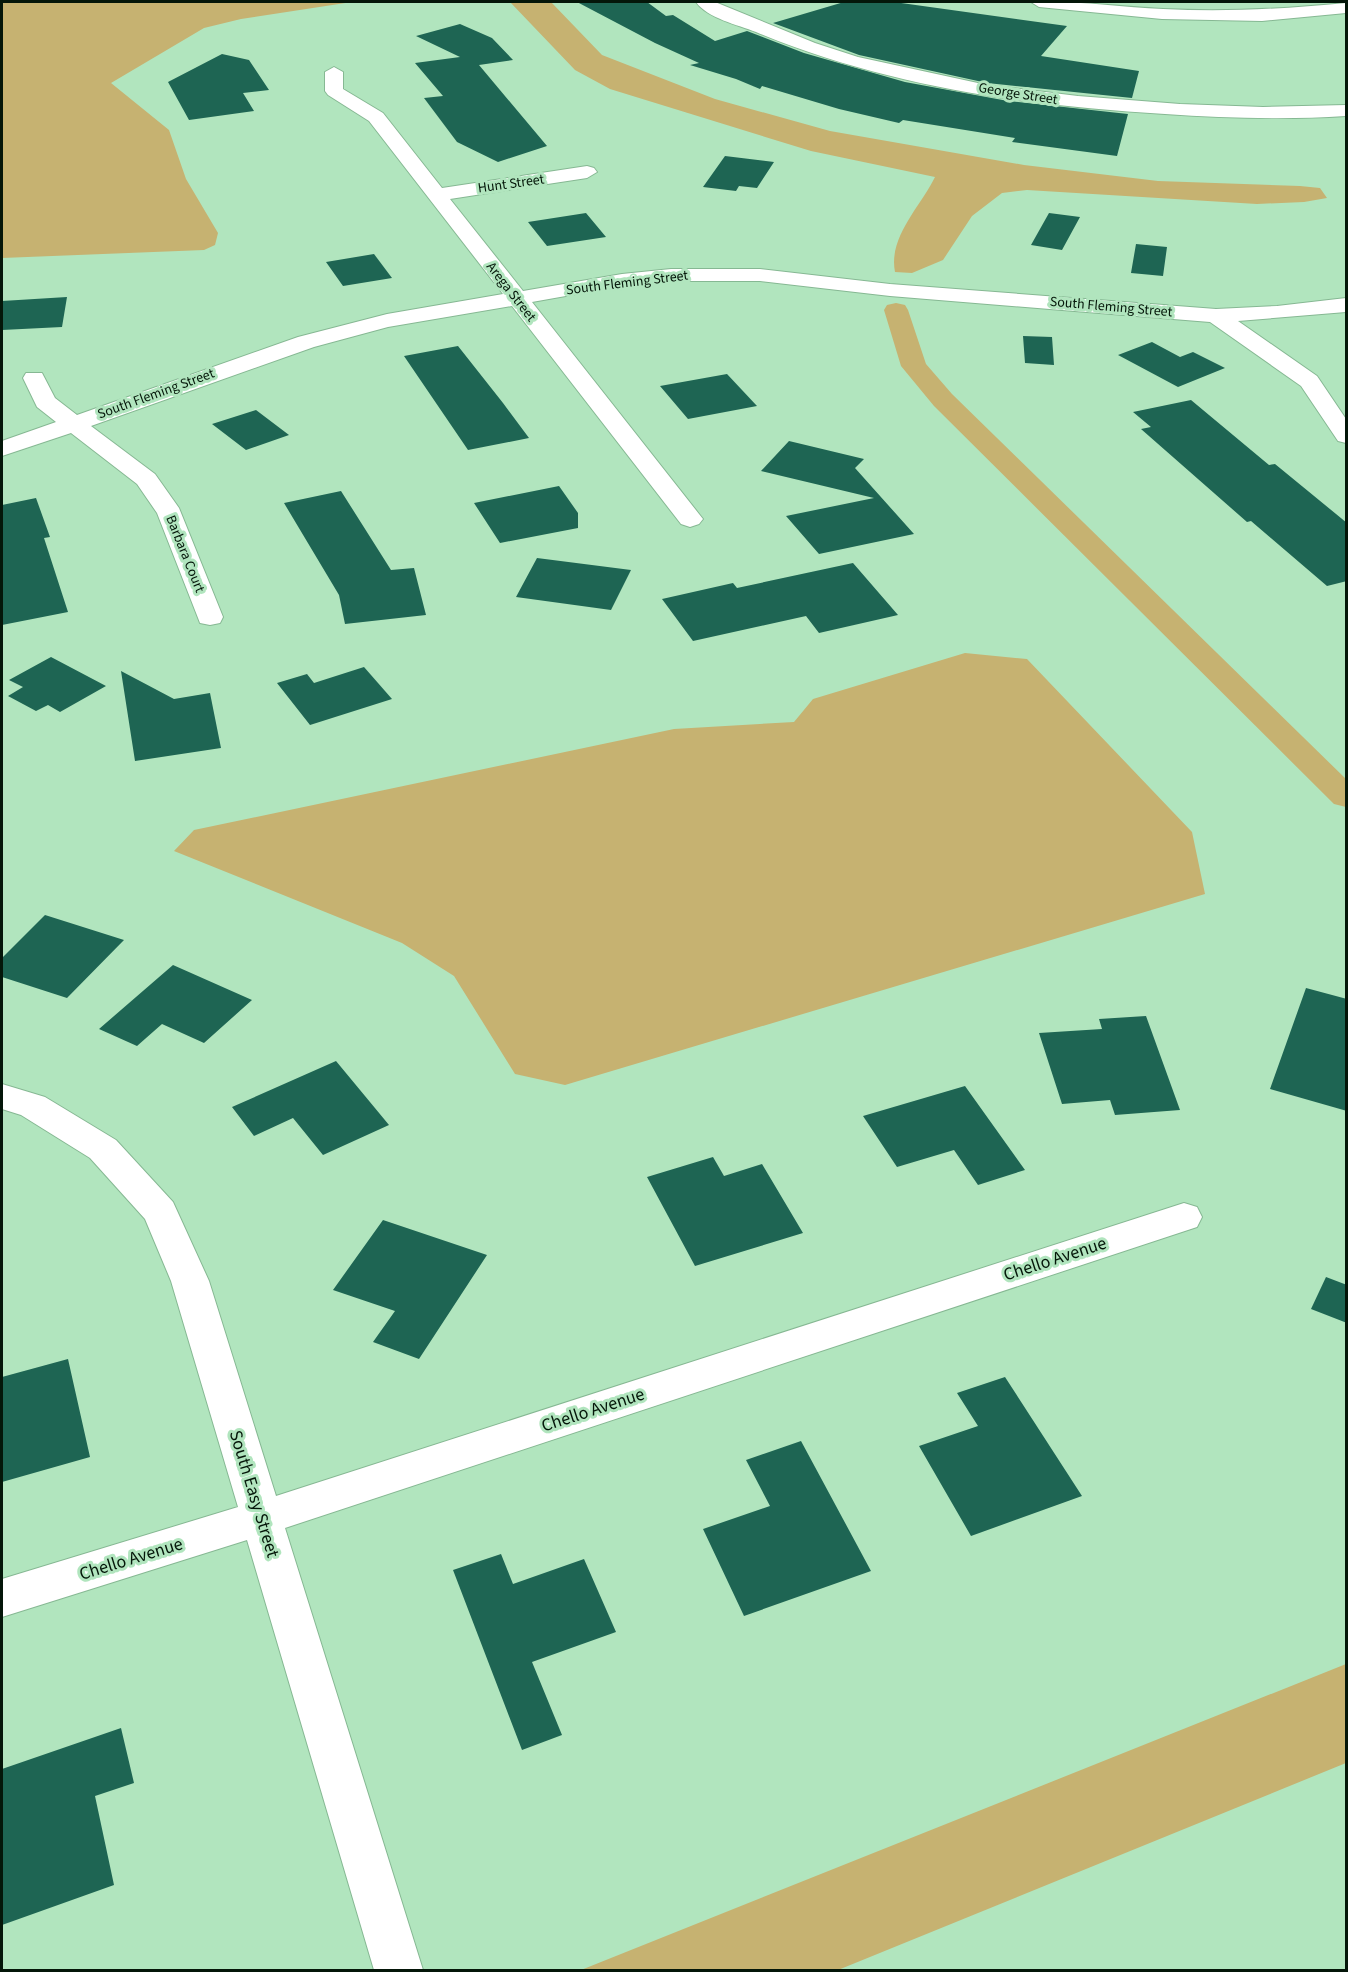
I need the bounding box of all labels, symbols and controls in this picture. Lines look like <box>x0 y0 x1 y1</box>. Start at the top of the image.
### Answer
street label: George Street <box>977 78 1059 110</box>
street label: Hunt Street <box>476 169 546 199</box>
street label: Arega Street <box>481 258 541 326</box>
street label: South Fleming Street <box>565 266 689 300</box>
street label: South Fleming Street <box>1049 292 1173 322</box>
street label: South Fleming Street <box>95 363 217 424</box>
street label: Barbara Court <box>160 512 210 596</box>
street label: Chello Avenue <box>1000 1231 1110 1287</box>
street label: Chello Avenue <box>538 1382 648 1438</box>
street label: South Easy Street <box>223 1427 285 1561</box>
street label: Chello Avenue <box>76 1531 186 1587</box>

